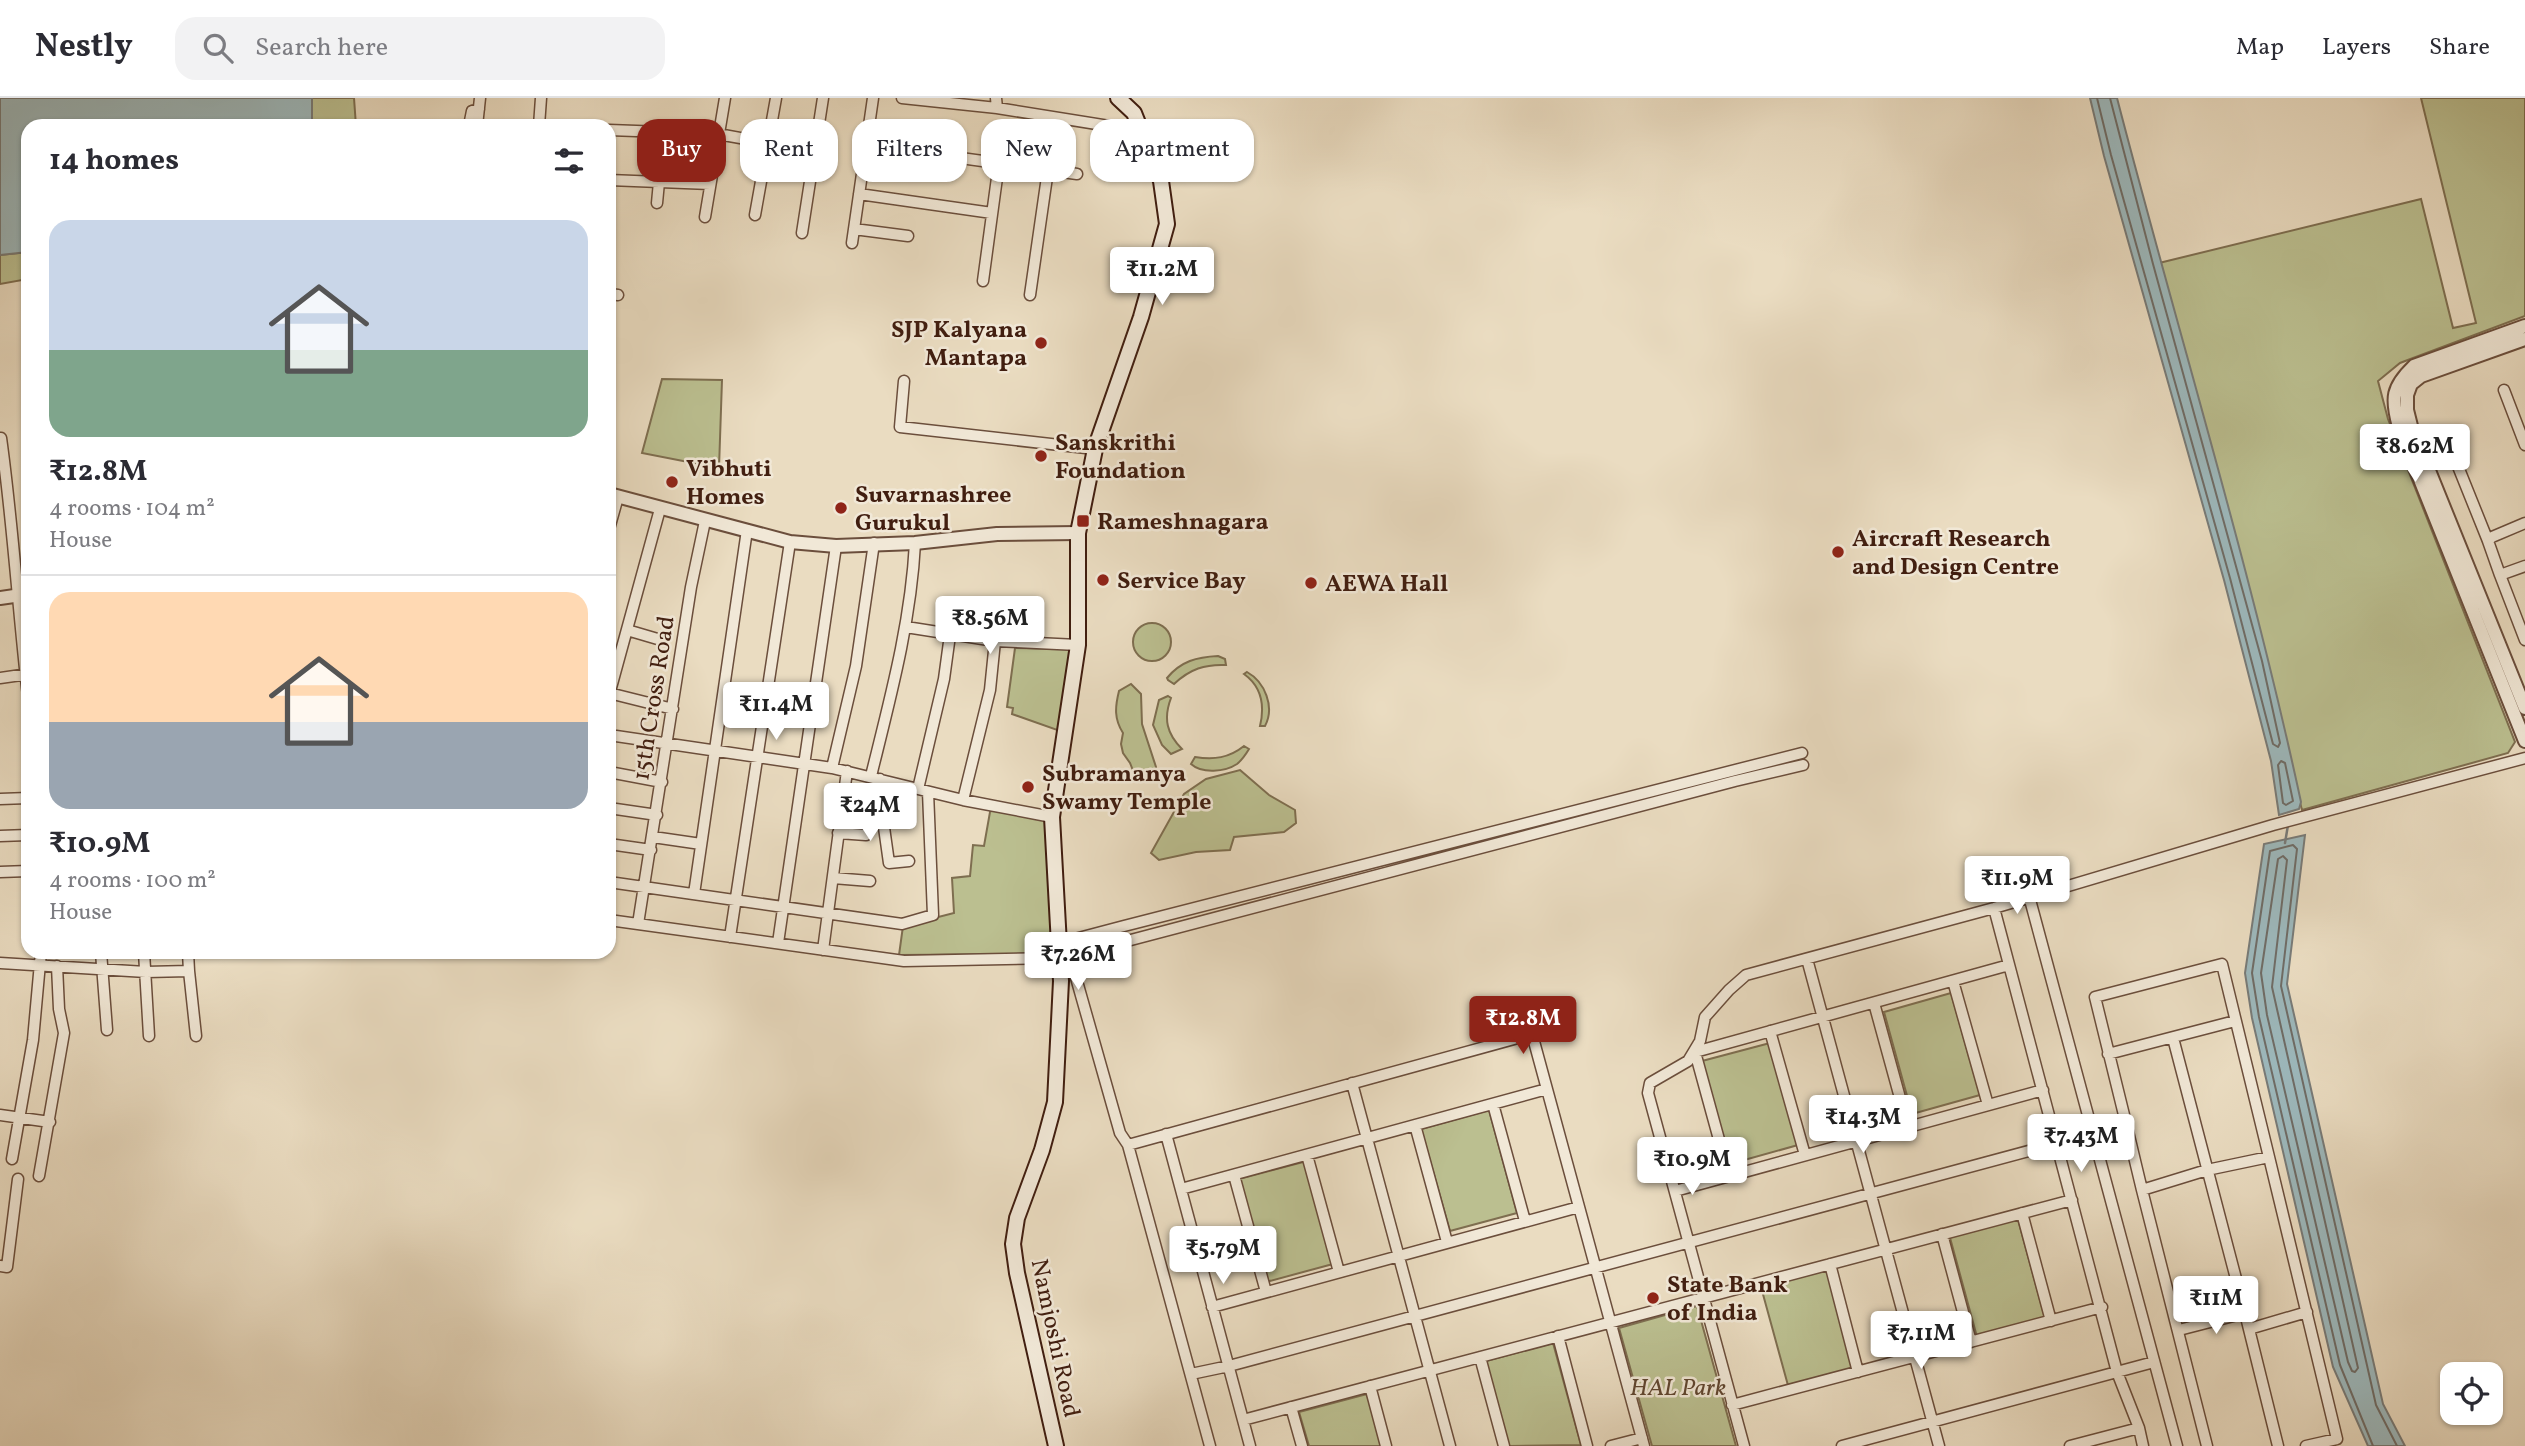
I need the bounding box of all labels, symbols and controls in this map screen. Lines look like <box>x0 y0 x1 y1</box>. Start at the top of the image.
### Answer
search box <box>175 17 665 80</box>
text: Nestly <box>35 25 133 71</box>
icon: search <box>199 29 237 67</box>
text: Search here <box>255 30 388 66</box>
text: Map <box>2236 31 2284 65</box>
text: Layers <box>2322 31 2391 65</box>
text: Share <box>2429 31 2490 65</box>
chip: Buy <box>637 119 726 182</box>
chip: Rent <box>740 119 838 182</box>
chip: Filters <box>852 119 967 182</box>
chip: New <box>981 119 1076 182</box>
chip: Apartment <box>1090 119 1254 182</box>
text: 14 homes <box>49 140 179 182</box>
icon: filters <box>550 142 588 180</box>
pin: ₹11.2M <box>1105 248 1219 307</box>
text: ₹11.2M <box>1126 254 1198 286</box>
icon: home <box>256 266 382 392</box>
place label: SJP Kalyana Mantapa <box>891 314 1027 376</box>
marker: SJP Kalyana Mantapa <box>1033 335 1049 351</box>
pin: ₹8.62M <box>2358 424 2472 484</box>
place label: Sanskrithi Foundation <box>1055 427 1186 489</box>
text: ₹8.62M <box>2376 431 2454 463</box>
marker: Sanskrithi Foundation <box>1033 448 1049 464</box>
text: ₹12.8M <box>49 451 147 493</box>
place label: Vibhuti Homes <box>686 453 772 515</box>
marker: Vibhuti Homes <box>664 474 680 490</box>
place label: Suvarnashree Gurukul <box>855 479 1012 541</box>
text: 4 rooms · 104 m² <box>49 493 215 525</box>
marker: Suvarnashree Gurukul <box>833 500 849 516</box>
place label: Rameshnagara <box>1097 506 1269 540</box>
marker: Rameshnagara <box>1075 513 1091 529</box>
place label: Aircraft Research and Design Centre <box>1852 523 2059 585</box>
text: House <box>49 525 112 557</box>
marker: Aircraft Research and Design Centre <box>1830 544 1846 560</box>
place label: Service Bay <box>1117 565 1246 599</box>
place label: AEWA Hall <box>1325 568 1448 602</box>
marker: Service Bay <box>1095 572 1111 588</box>
marker: AEWA Hall <box>1303 575 1319 591</box>
pin: ₹8.56M <box>933 596 1047 656</box>
text: ₹8.56M <box>951 603 1029 635</box>
street label: 15th Cross Road <box>625 613 685 783</box>
icon: home <box>256 638 382 764</box>
pin: ₹11.4M <box>719 682 833 742</box>
text: ₹11.4M <box>739 689 813 721</box>
place label: Subramanya Swamy Temple <box>1042 758 1211 820</box>
marker: Subramanya Swamy Temple <box>1020 779 1036 795</box>
pin: ₹24M <box>829 784 911 843</box>
text: ₹24M <box>840 790 900 822</box>
text: ₹10.9M <box>49 823 150 865</box>
pin: ₹11.9M <box>1960 856 2074 916</box>
text: ₹11.9M <box>1981 863 2053 895</box>
text: 4 rooms · 100 m² <box>49 865 216 897</box>
text: House <box>49 897 112 929</box>
pin: ₹7.26M <box>1021 932 1135 992</box>
text: ₹7.26M <box>1041 939 1115 971</box>
pin: ₹12.8M <box>1466 996 1580 1056</box>
text: ₹12.8M <box>1485 1003 1561 1035</box>
pin: ₹14.3M <box>1806 1096 1920 1155</box>
text: ₹14.3M <box>1825 1102 1901 1134</box>
pin: ₹7.43M <box>2024 1114 2138 1174</box>
text: ₹7.43M <box>2043 1121 2119 1153</box>
pin: ₹10.9M <box>1635 1138 1749 1197</box>
text: ₹10.9M <box>1653 1144 1731 1176</box>
pin: ₹5.79M <box>1166 1226 1280 1286</box>
text: ₹5.79M <box>1185 1233 1261 1265</box>
street label: Namjoshi Road <box>1021 1256 1087 1421</box>
place label: State Bank of India <box>1667 1269 1788 1331</box>
pin: ₹11M <box>2175 1276 2257 1336</box>
text: ₹11M <box>2189 1283 2243 1315</box>
marker: State Bank of India <box>1645 1290 1661 1306</box>
pin: ₹7.11M <box>1864 1312 1978 1371</box>
text: ₹7.11M <box>1887 1318 1955 1350</box>
map controls <box>2440 1362 2503 1425</box>
button: locate <box>2440 1362 2503 1425</box>
park label: HAL Park <box>1630 1372 1726 1406</box>

